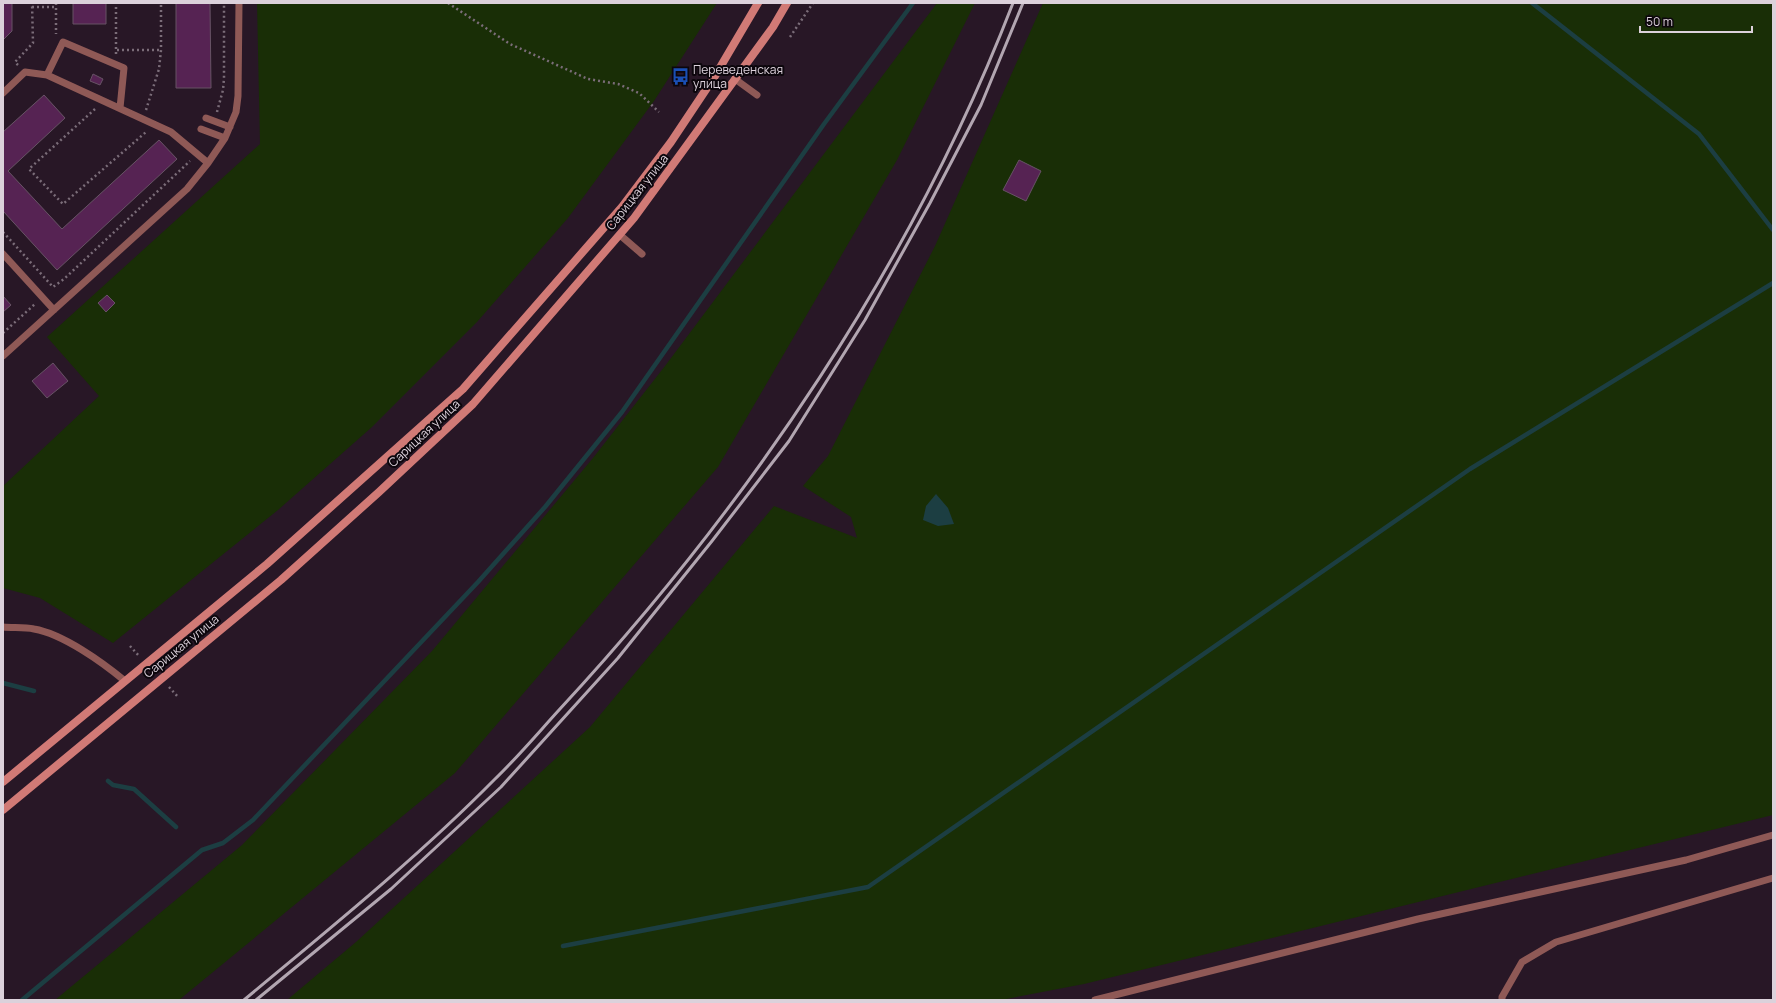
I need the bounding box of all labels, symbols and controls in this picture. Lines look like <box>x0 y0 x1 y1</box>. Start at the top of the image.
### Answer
scale bar <box>1640 8 1752 34</box>
text: 50 m <box>1646 13 1673 30</box>
place label: Переведенская улица <box>693 61 783 92</box>
bus stop icon: Переведенская улица <box>670 66 690 86</box>
street label: Сарицкая улица <box>602 150 672 234</box>
street label: Сарицкая улица <box>385 395 463 471</box>
street label: Сарицкая улица <box>140 610 222 682</box>

